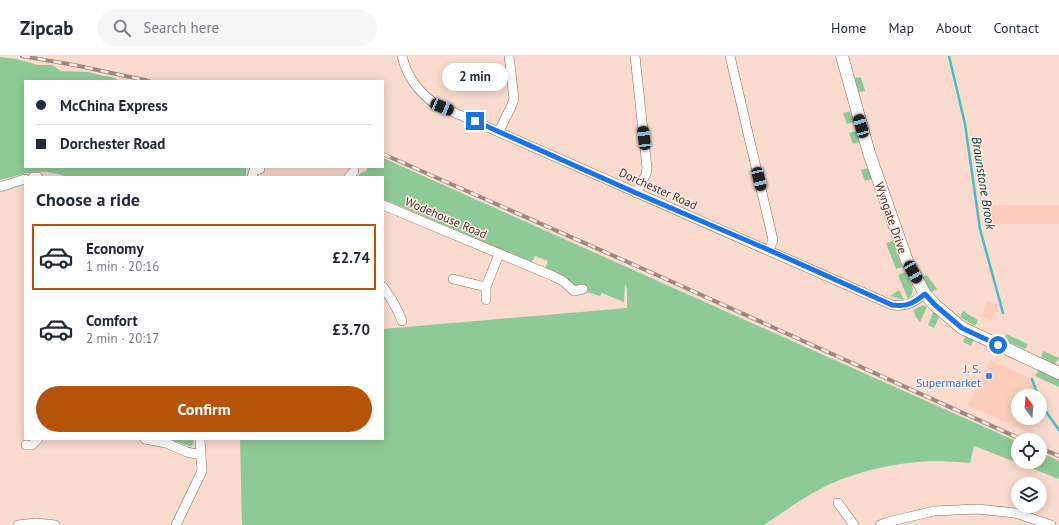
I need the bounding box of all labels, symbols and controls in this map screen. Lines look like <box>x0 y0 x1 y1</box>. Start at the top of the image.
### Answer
search box <box>97 10 377 46</box>
text: Zipcab <box>20 16 73 40</box>
icon: search <box>111 17 133 39</box>
text: Search here <box>143 18 219 37</box>
text: Home <box>831 19 866 37</box>
text: Map <box>888 19 914 37</box>
text: About <box>936 19 972 37</box>
text: Contact <box>994 19 1039 37</box>
callout: 2 min <box>442 63 508 91</box>
text: 2 min <box>459 68 491 85</box>
text: McChina Express <box>60 96 168 115</box>
car <box>429 97 455 117</box>
route end <box>466 112 484 130</box>
car <box>852 113 870 139</box>
car <box>637 125 651 151</box>
text: Dorchester Road <box>60 134 165 153</box>
water label: Braunstone Brook <box>968 136 999 232</box>
street label: Dorchester Road <box>617 165 700 213</box>
car <box>750 166 768 192</box>
street label: Wyngate Drive <box>872 180 911 255</box>
text: Choose a ride <box>36 188 140 211</box>
street label: Wodehouse Road <box>403 194 489 242</box>
icon: car <box>38 239 74 275</box>
text: Economy <box>86 239 144 258</box>
text: £2.74 <box>332 248 370 267</box>
text: 1 min · 20:16 <box>86 258 159 275</box>
car <box>902 259 924 285</box>
icon: car <box>38 311 74 347</box>
text: Comfort <box>86 311 138 330</box>
text: £3.70 <box>332 320 370 339</box>
text: 2 min · 20:17 <box>86 330 159 347</box>
route start <box>989 336 1007 354</box>
place label: J. S. Supermarket <box>916 361 981 390</box>
marker: J. S. Supermarket <box>984 371 994 381</box>
button: Confirm <box>36 386 372 432</box>
north arrow <box>1011 389 1047 425</box>
map controls <box>1011 389 1047 513</box>
button: locate <box>1011 433 1047 469</box>
button: layers <box>1011 477 1047 513</box>

